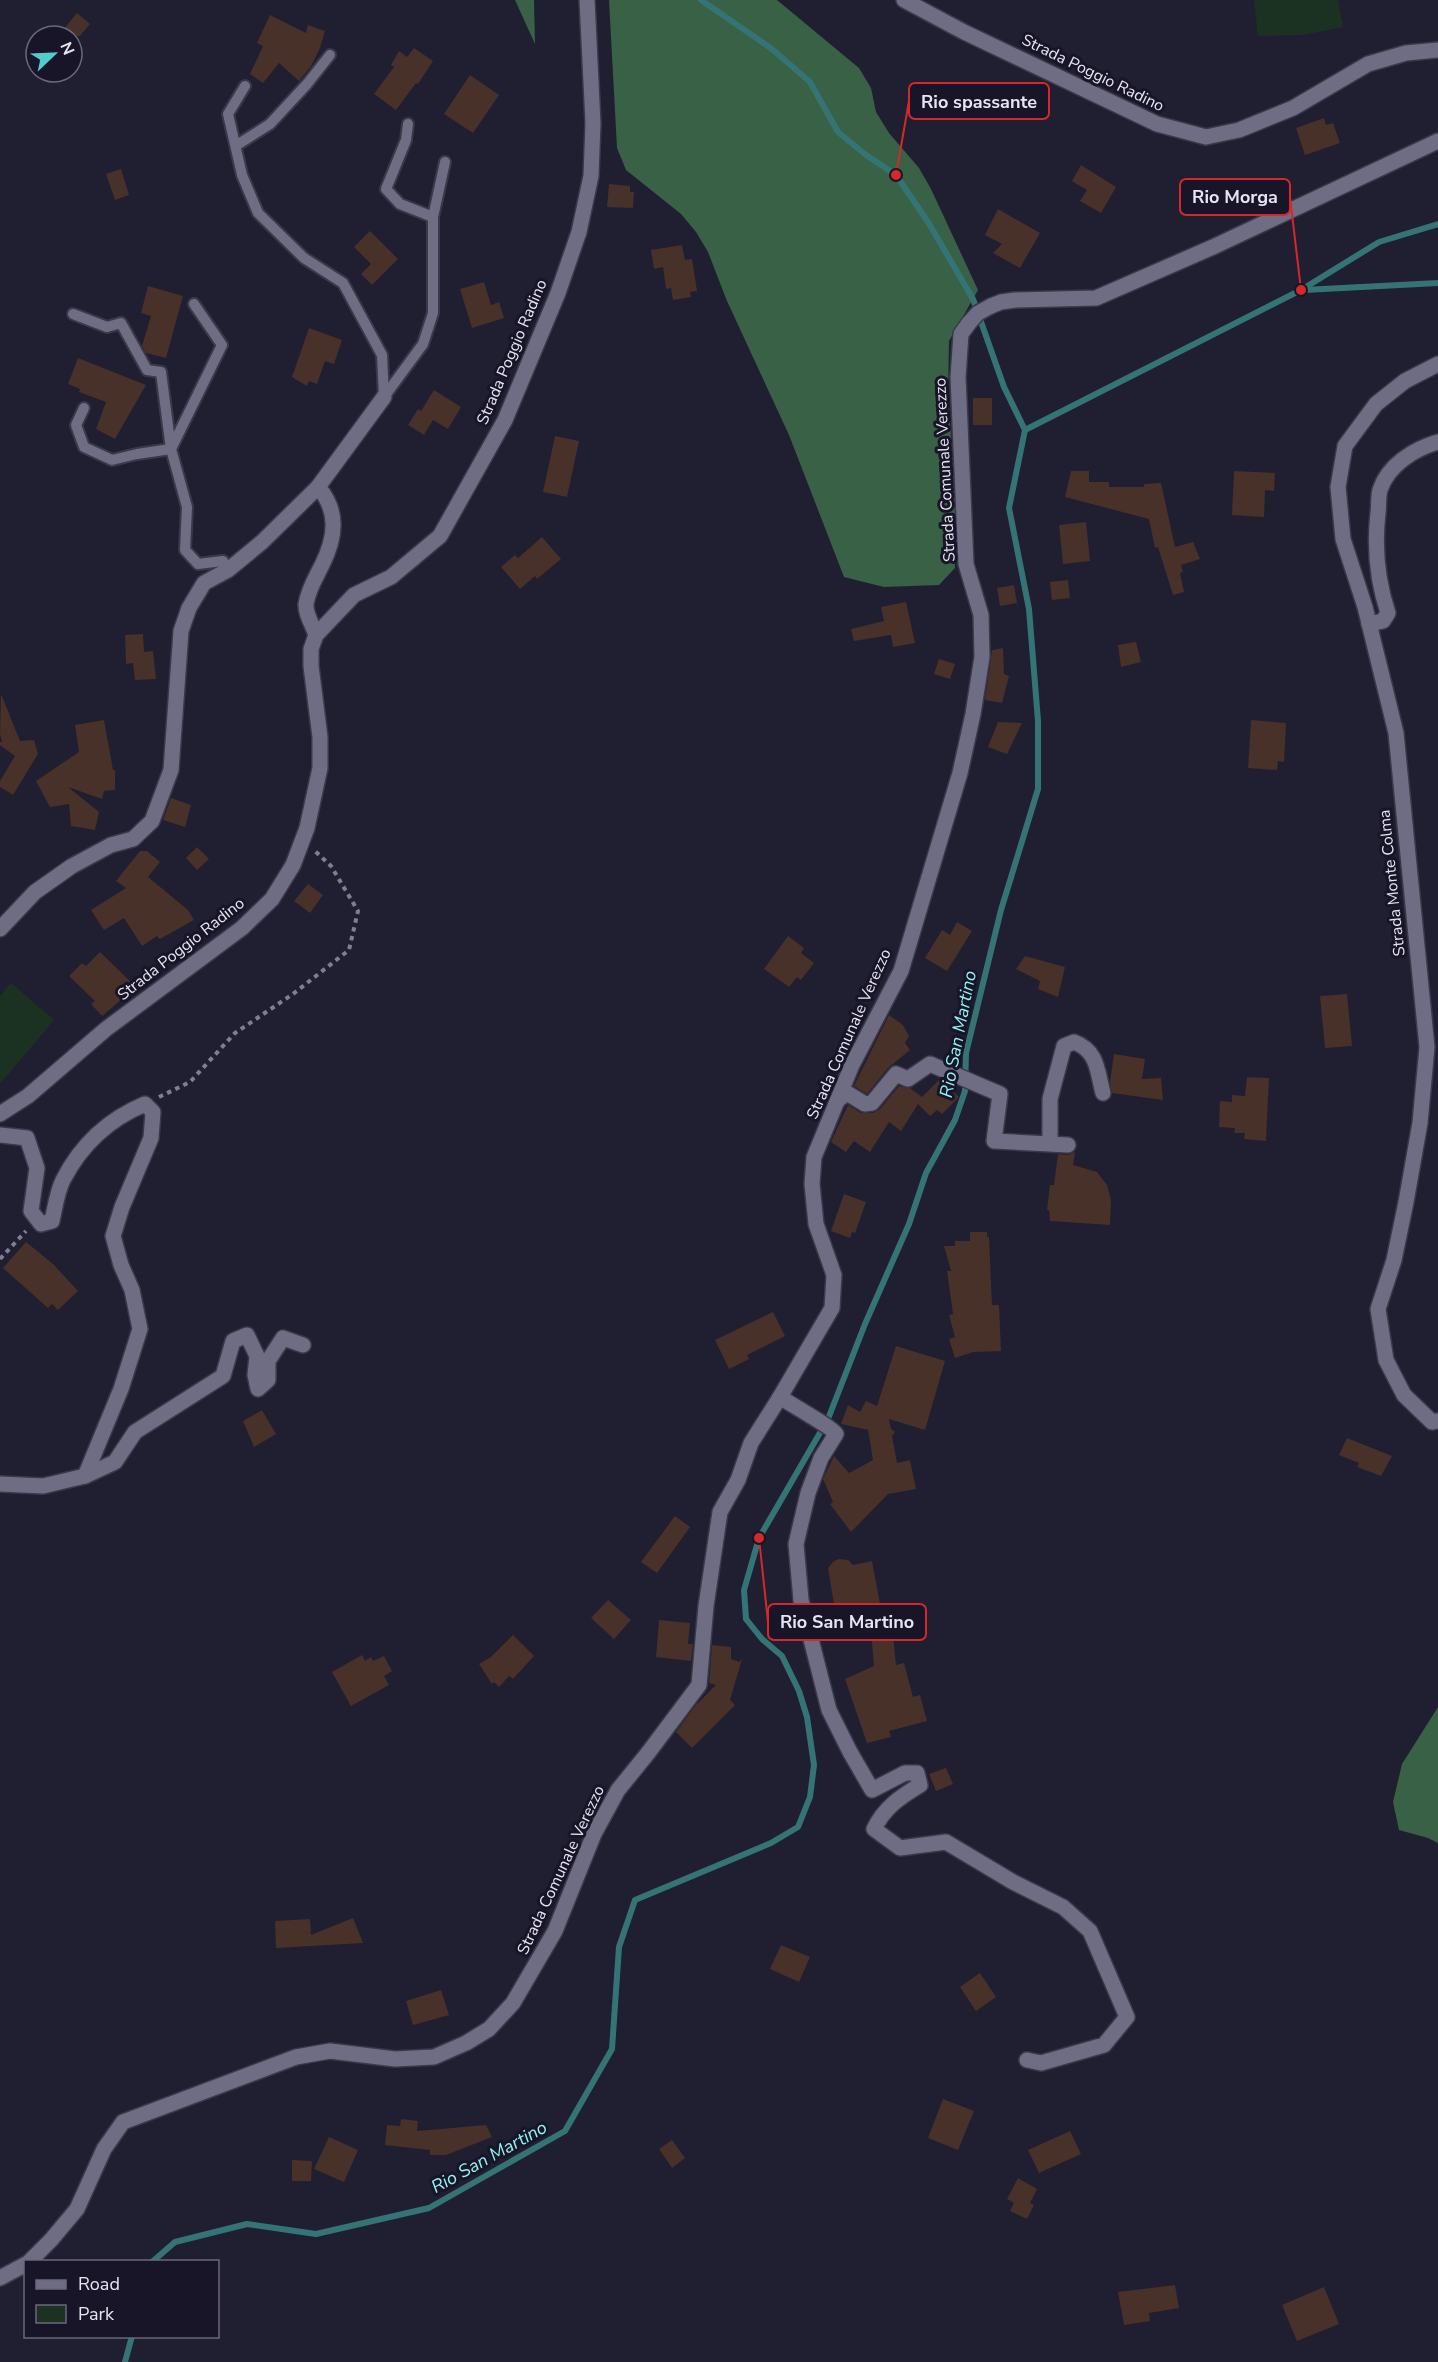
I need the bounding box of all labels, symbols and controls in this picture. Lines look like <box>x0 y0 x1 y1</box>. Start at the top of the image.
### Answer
north arrow <box>24 24 84 84</box>
street label: Strada Poggio Radino <box>1018 29 1168 117</box>
text: N <box>54 39 79 58</box>
callout: Rio spassante <box>909 83 1049 119</box>
text: Rio spassante <box>921 90 1037 114</box>
callout: Rio Morga <box>1180 179 1290 215</box>
text: Rio Morga <box>1192 185 1278 209</box>
street label: Strada Poggio Radino <box>471 276 553 428</box>
street label: Strada Comunale Verezzo <box>929 377 961 563</box>
street label: Strada Monte Colma <box>1373 809 1411 957</box>
street label: Strada Poggio Radino <box>113 892 249 1006</box>
street label: Strada Comunale Verezzo <box>801 945 897 1123</box>
water label: Rio San Martino <box>934 968 982 1100</box>
callout: Rio San Martino <box>768 1604 926 1640</box>
text: Rio San Martino <box>780 1610 914 1634</box>
street label: Strada Comunale Verezzo <box>512 1782 610 1958</box>
water label: Rio San Martino <box>427 2115 551 2199</box>
legend <box>24 2260 219 2338</box>
text: Road <box>78 2272 120 2296</box>
text: Park <box>78 2302 115 2326</box>

